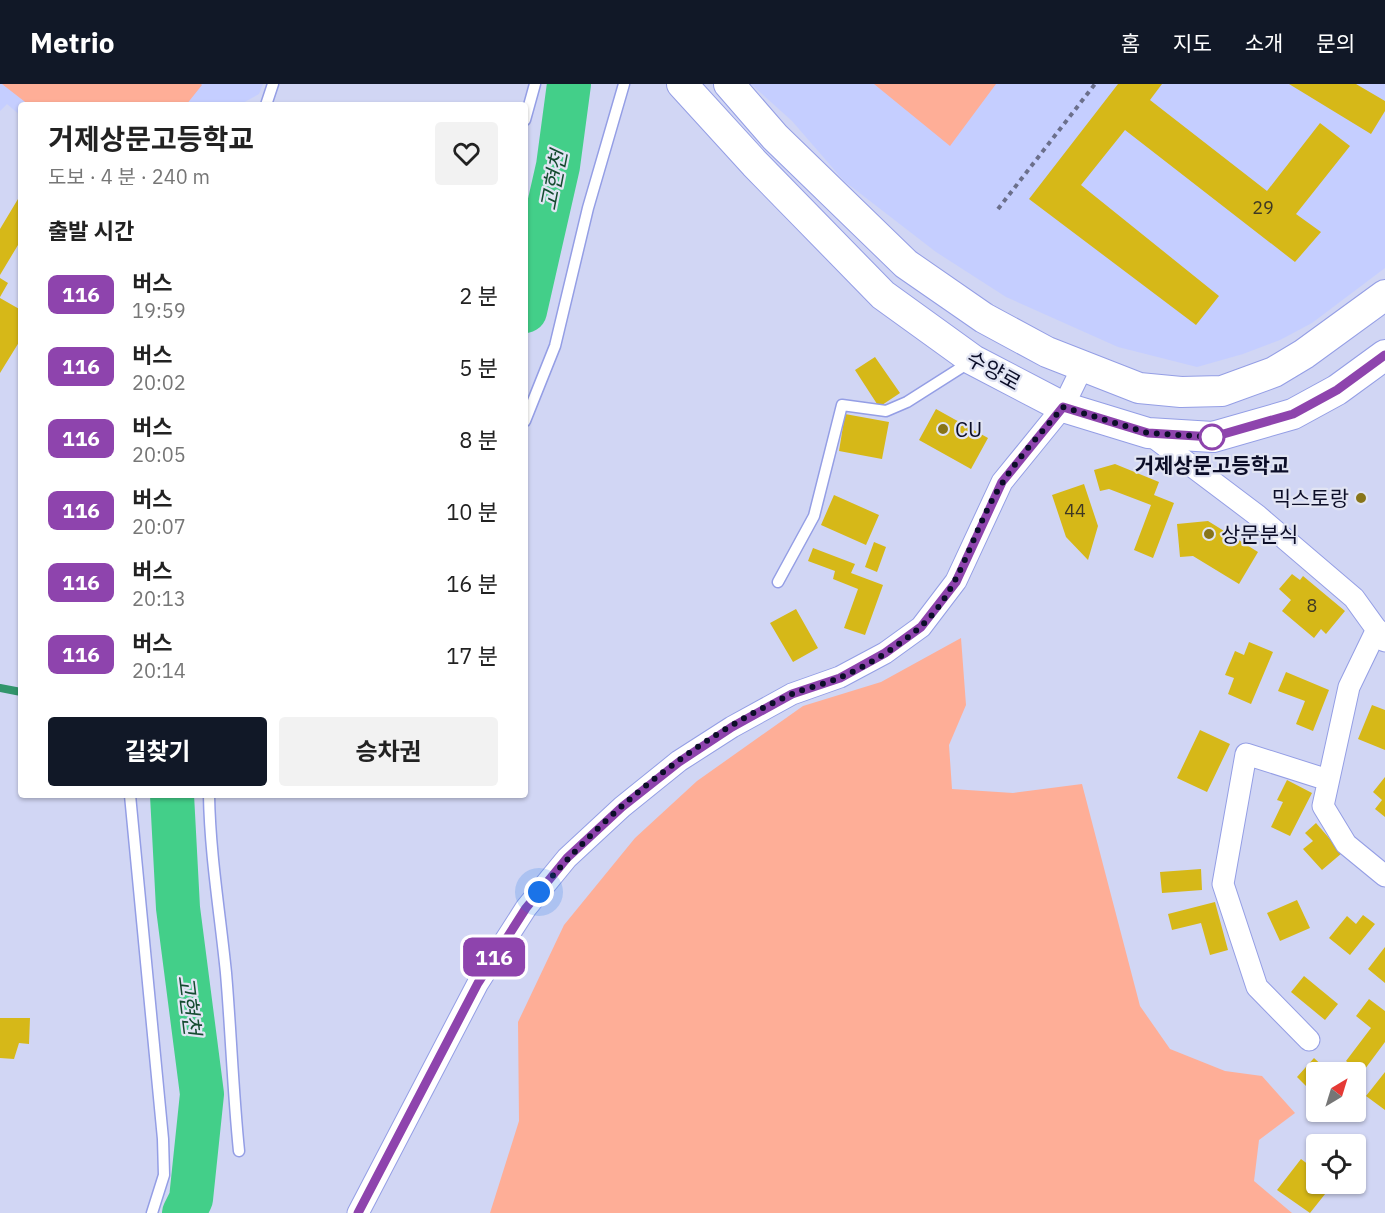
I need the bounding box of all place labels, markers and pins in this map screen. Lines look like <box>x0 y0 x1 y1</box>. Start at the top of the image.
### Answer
place label: CU <box>955 415 982 443</box>
marker: CU <box>936 422 950 436</box>
marker: 거제상문고등학교 <box>1199 424 1225 450</box>
place label: 거제상문고등학교 <box>1135 451 1289 479</box>
place label: 믹스토랑 <box>1272 484 1349 512</box>
marker: 믹스토랑 <box>1354 491 1368 505</box>
place label: 상문분식 <box>1221 520 1298 548</box>
marker: 상문분식 <box>1202 527 1216 541</box>

